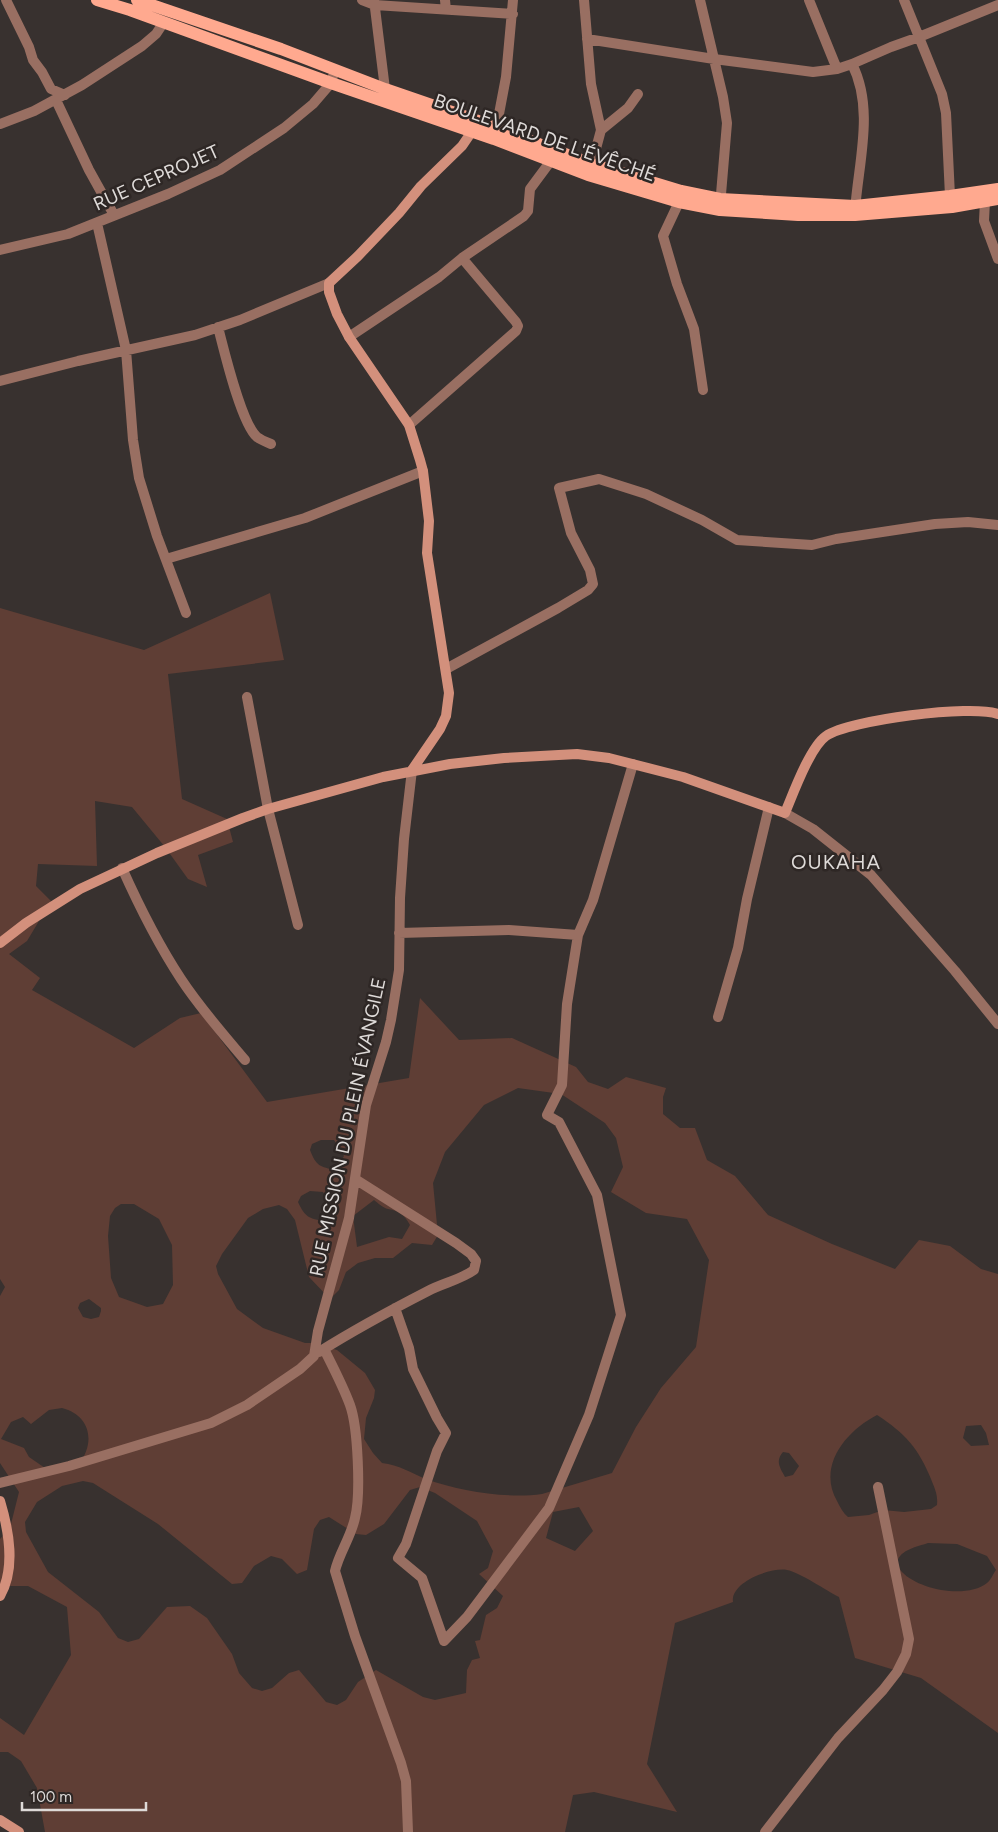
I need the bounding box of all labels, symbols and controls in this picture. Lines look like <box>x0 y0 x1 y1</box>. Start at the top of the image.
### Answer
street label: BOULEVARD DE L'ÉVÊCHÉ <box>431 89 659 186</box>
street label: RUE CEPROJET <box>90 139 223 215</box>
district label: OUKAHA <box>791 850 881 874</box>
street label: RUE MISSION DU PLEIN ÉVANGILE <box>305 976 390 1278</box>
scale bar <box>22 1780 146 1812</box>
text: 100 m <box>30 1788 72 1806</box>

